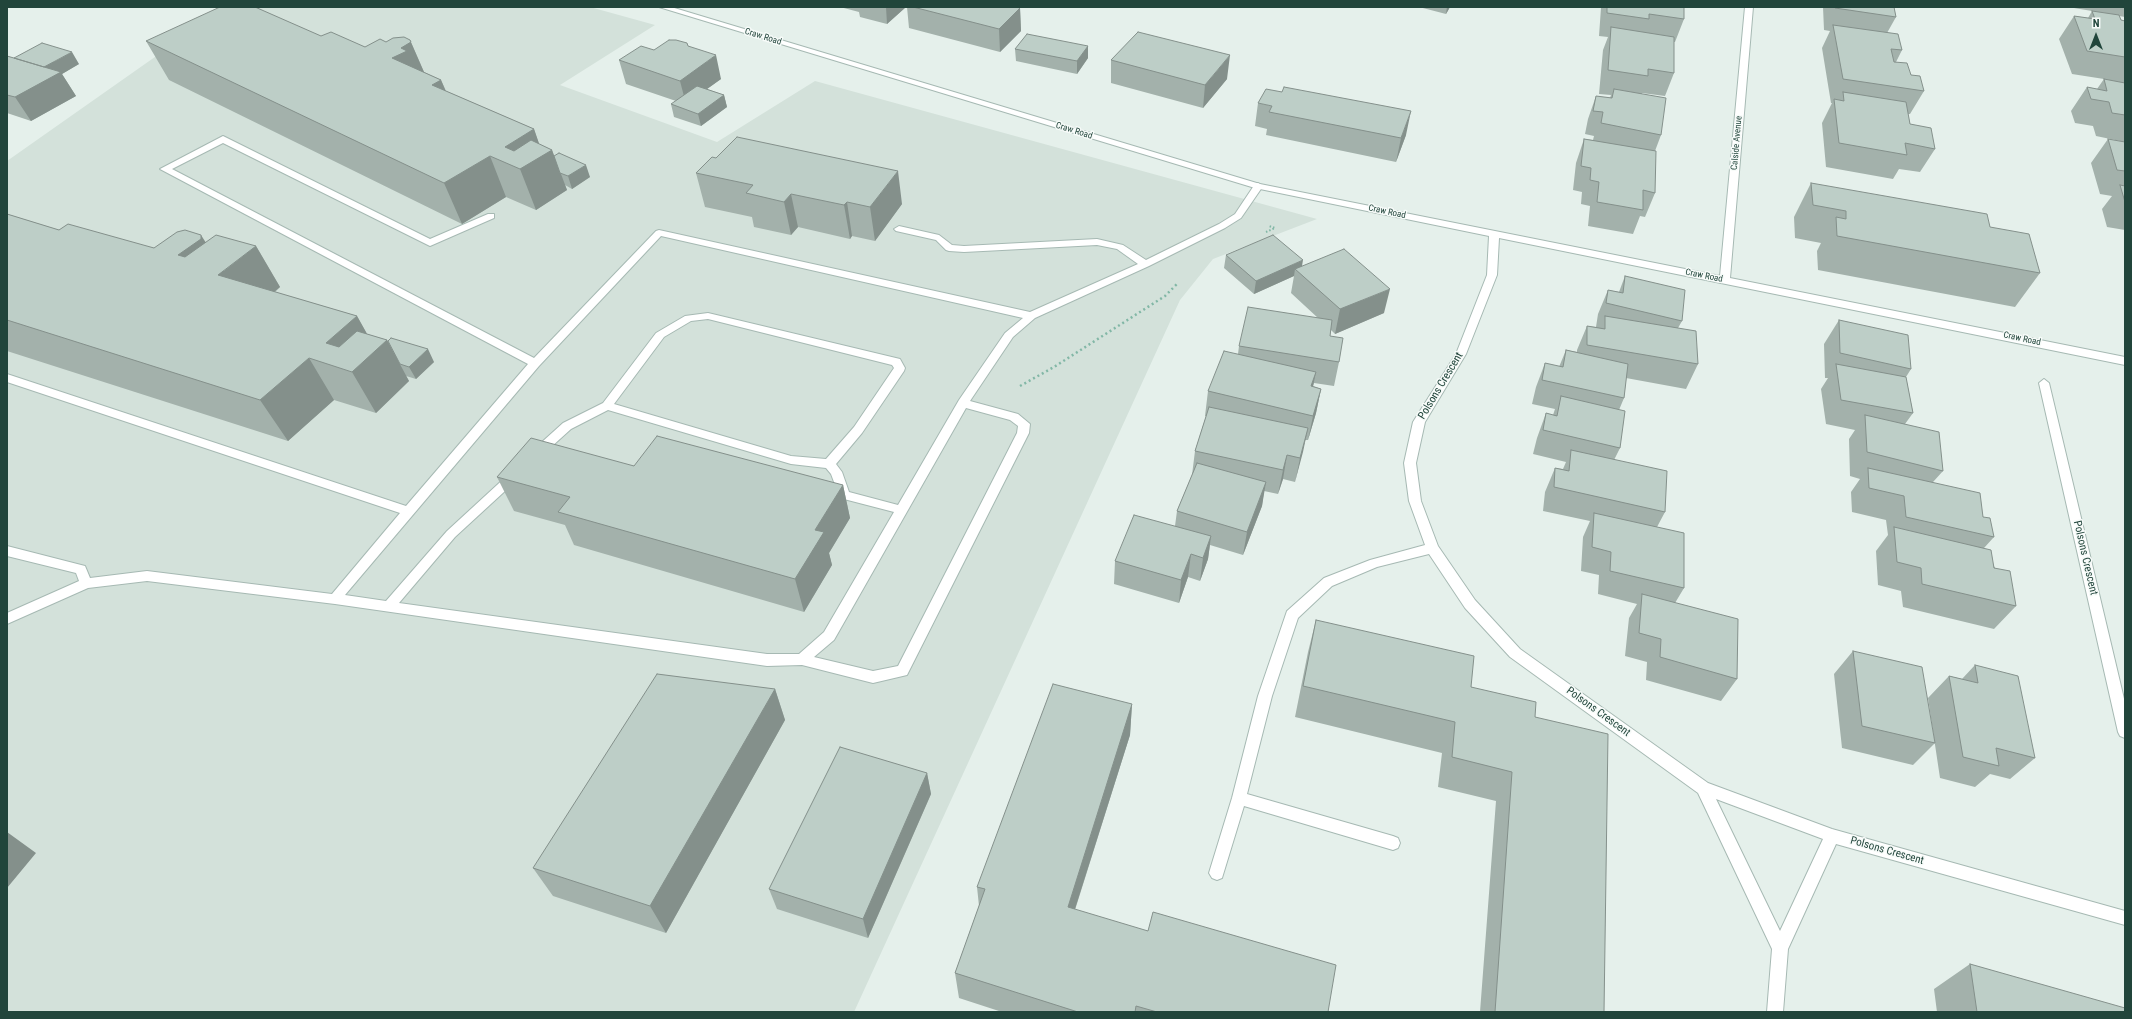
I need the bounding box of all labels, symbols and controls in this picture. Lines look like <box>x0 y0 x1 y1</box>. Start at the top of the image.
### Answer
north arrow <box>2076 16 2116 56</box>
text: N <box>2093 17 2099 30</box>
street label: Craw Road <box>743 26 783 48</box>
street label: Calside Avenue <box>1729 115 1745 171</box>
street label: Craw Road <box>1054 120 1094 142</box>
street label: Craw Road <box>1367 203 1407 221</box>
street label: Craw Road <box>1684 267 1724 285</box>
street label: Craw Road <box>2002 330 2042 348</box>
street label: Polsons Crescent <box>1416 350 1466 422</box>
street label: Polsons Crescent <box>2070 520 2100 596</box>
street label: Polsons Crescent <box>1563 684 1633 740</box>
street label: Polsons Crescent <box>1849 834 1925 868</box>

